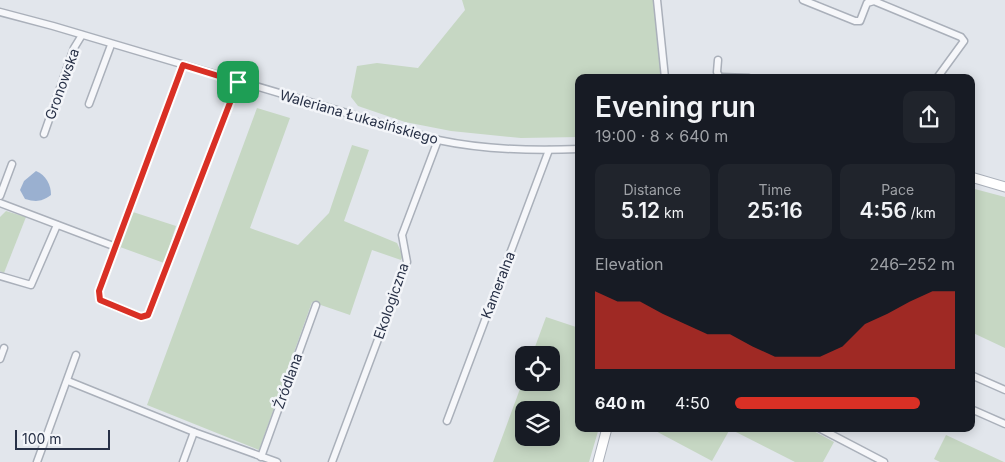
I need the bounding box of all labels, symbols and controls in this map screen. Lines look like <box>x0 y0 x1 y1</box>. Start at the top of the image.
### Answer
street label: Gronowska <box>41 46 82 122</box>
pin <box>217 61 259 103</box>
icon: arrive <box>224 68 252 96</box>
street label: Waleriana Łukasińskiego <box>278 86 440 147</box>
text: Evening run <box>595 90 756 124</box>
button: share <box>903 91 955 143</box>
text: 19:00 · 8 × 640 m <box>595 126 728 146</box>
text: Distance <box>623 181 681 198</box>
text: Time <box>759 181 791 198</box>
text: Pace <box>881 181 914 198</box>
text: 5.12 <box>621 198 660 223</box>
text: 25:16 <box>747 198 803 223</box>
text: 4:56 <box>860 198 907 223</box>
text: km <box>660 204 684 221</box>
text: /km <box>907 204 936 221</box>
street label: Kameralna <box>477 249 518 321</box>
text: Elevation <box>595 254 664 274</box>
text: 246–252 m <box>869 254 955 274</box>
street label: Ekologiczna <box>370 260 412 341</box>
map controls <box>515 346 560 446</box>
button: locate <box>515 346 560 391</box>
street label: Źródlana <box>270 351 305 411</box>
text: 640 m <box>595 393 645 413</box>
text: 4:50 <box>675 393 710 413</box>
button: layers <box>515 401 560 446</box>
scale bar <box>15 427 110 450</box>
text: 100 m <box>22 430 62 447</box>

